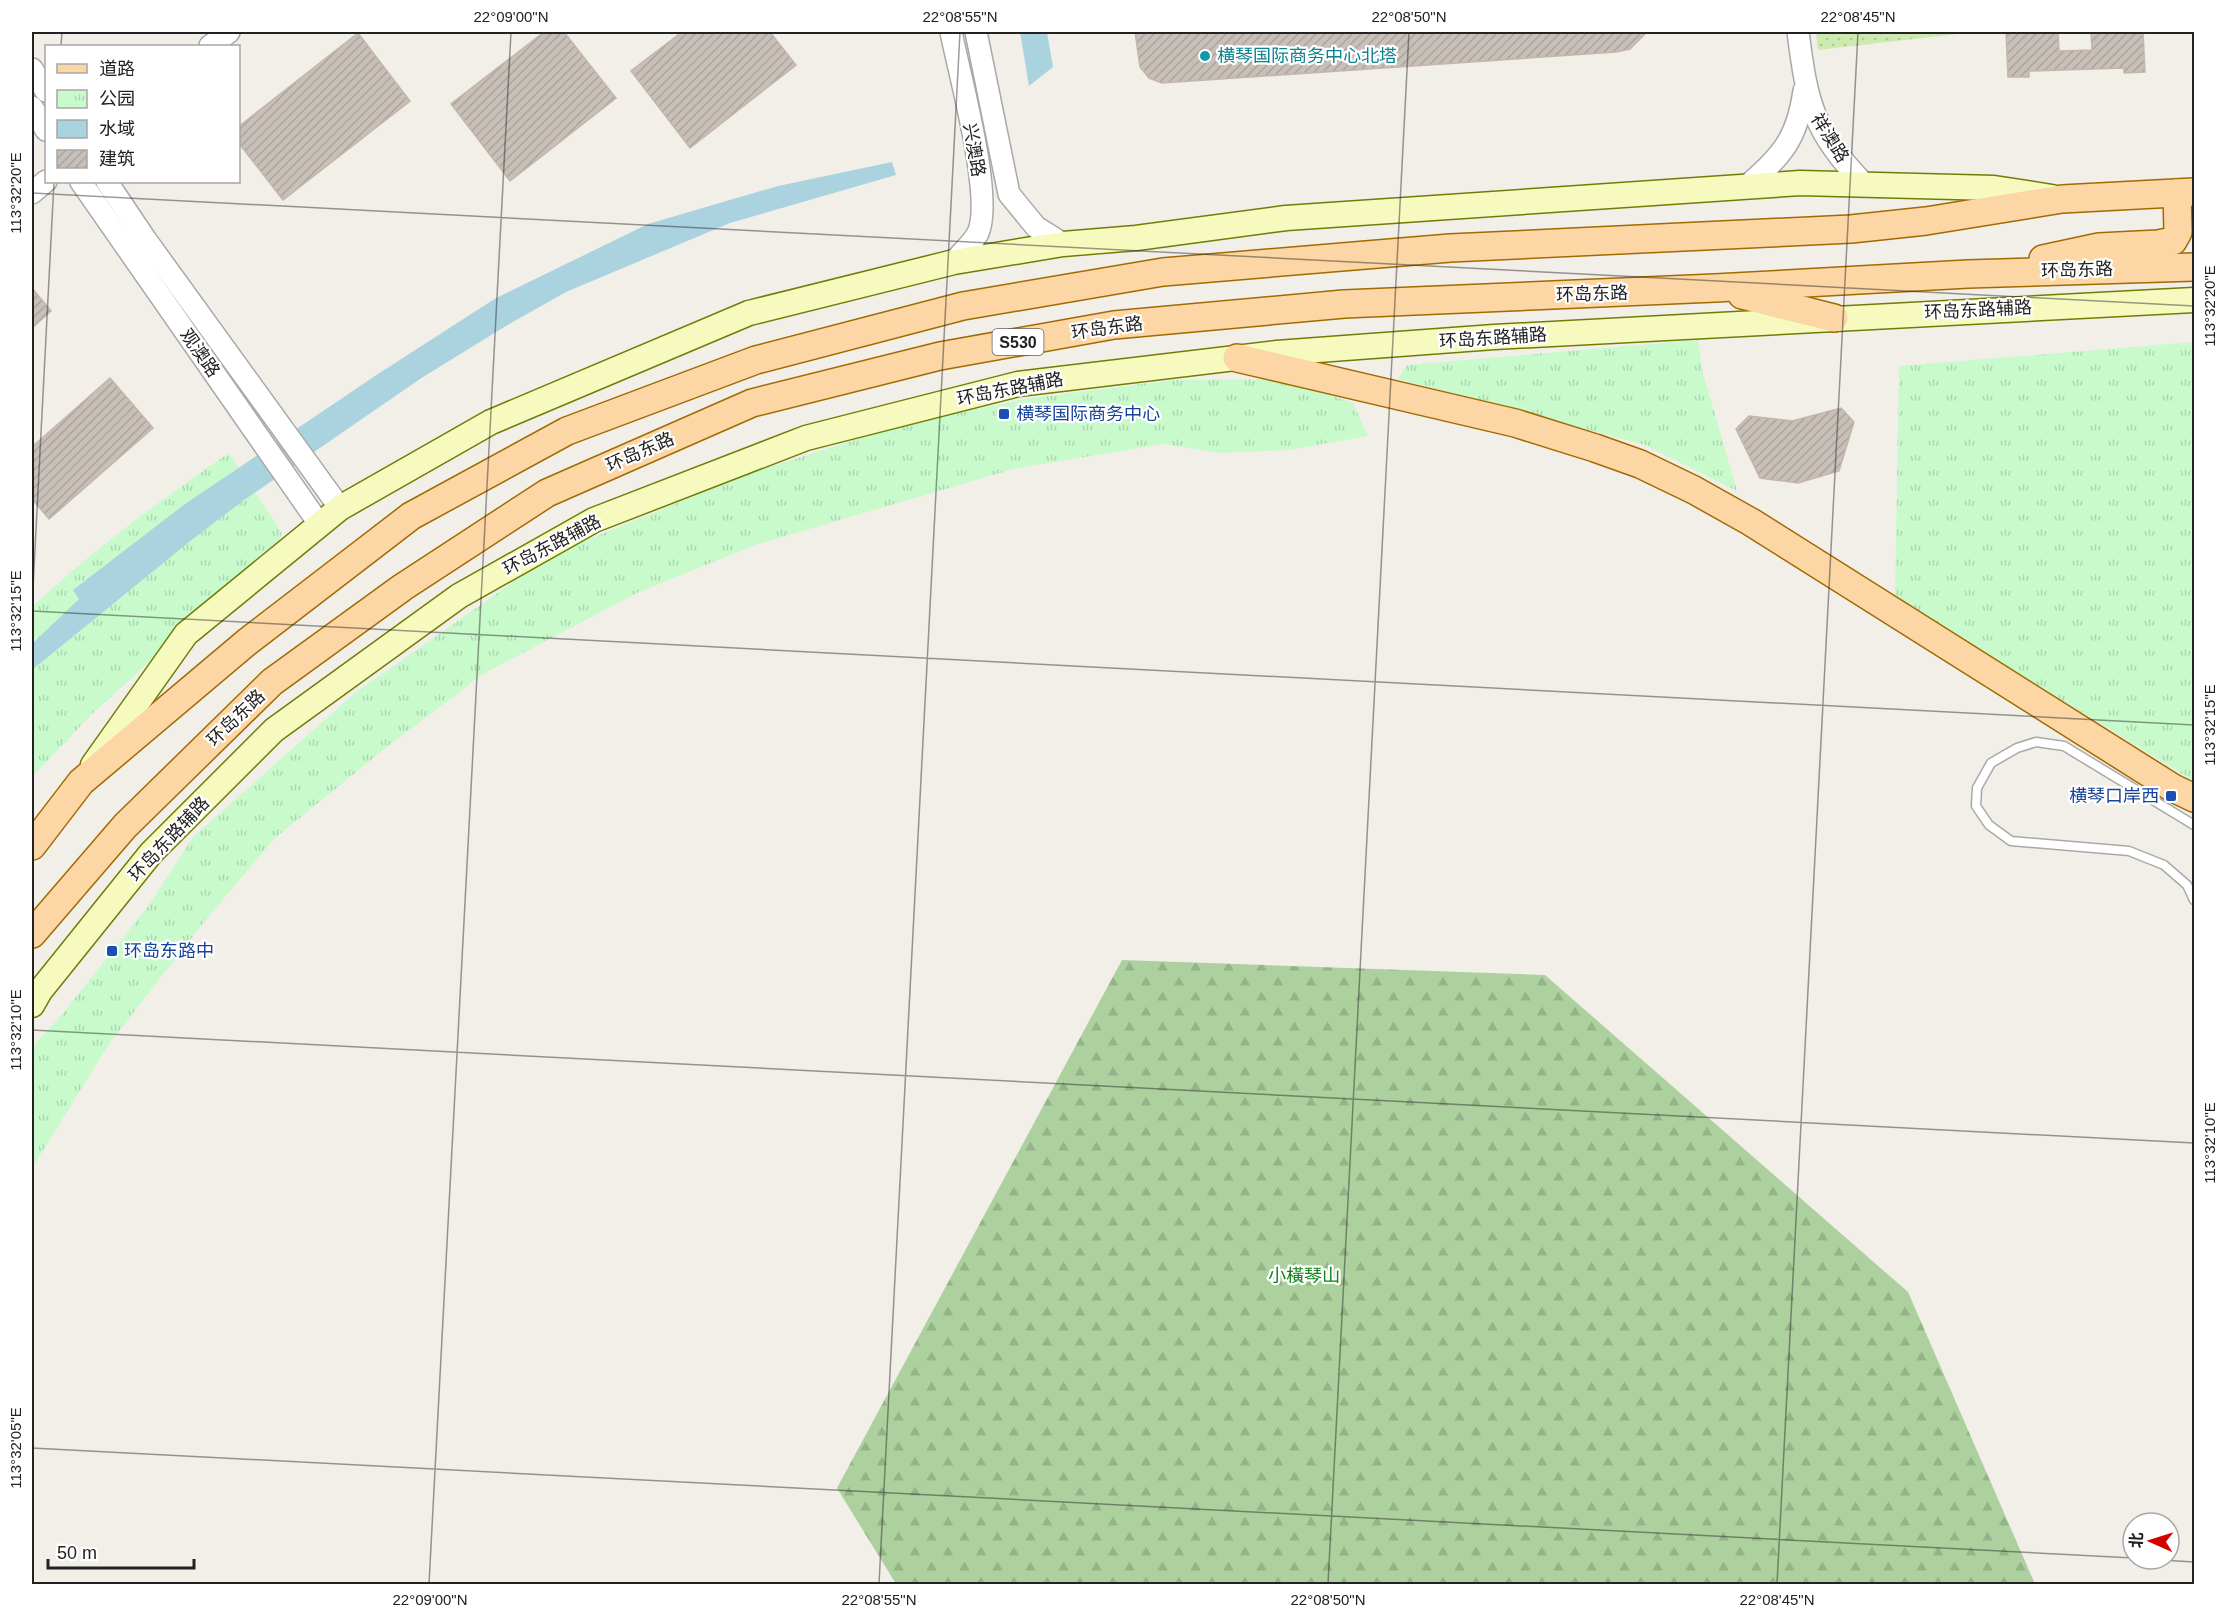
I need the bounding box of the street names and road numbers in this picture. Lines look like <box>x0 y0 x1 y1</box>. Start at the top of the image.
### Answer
street label: 祥澳路 <box>1807 110 1853 166</box>
street label: 兴澳路 <box>959 122 989 178</box>
street label: 环岛东路 <box>2041 259 2113 281</box>
street label: 环岛东路 <box>1556 283 1628 305</box>
street label: 环岛东路辅路 <box>1924 297 2032 323</box>
street label: 环岛东路 <box>1070 313 1144 343</box>
street label: 环岛东路辅路 <box>1438 324 1548 352</box>
street label: 观澳路 <box>176 325 224 381</box>
road number: S530 <box>992 329 1044 355</box>
street label: 环岛东路辅路 <box>955 369 1065 409</box>
street label: 环岛东路 <box>603 428 677 476</box>
street label: 环岛东路辅路 <box>500 511 604 579</box>
street label: 环岛东路 <box>203 686 269 750</box>
street label: 环岛东路辅路 <box>125 793 213 885</box>

